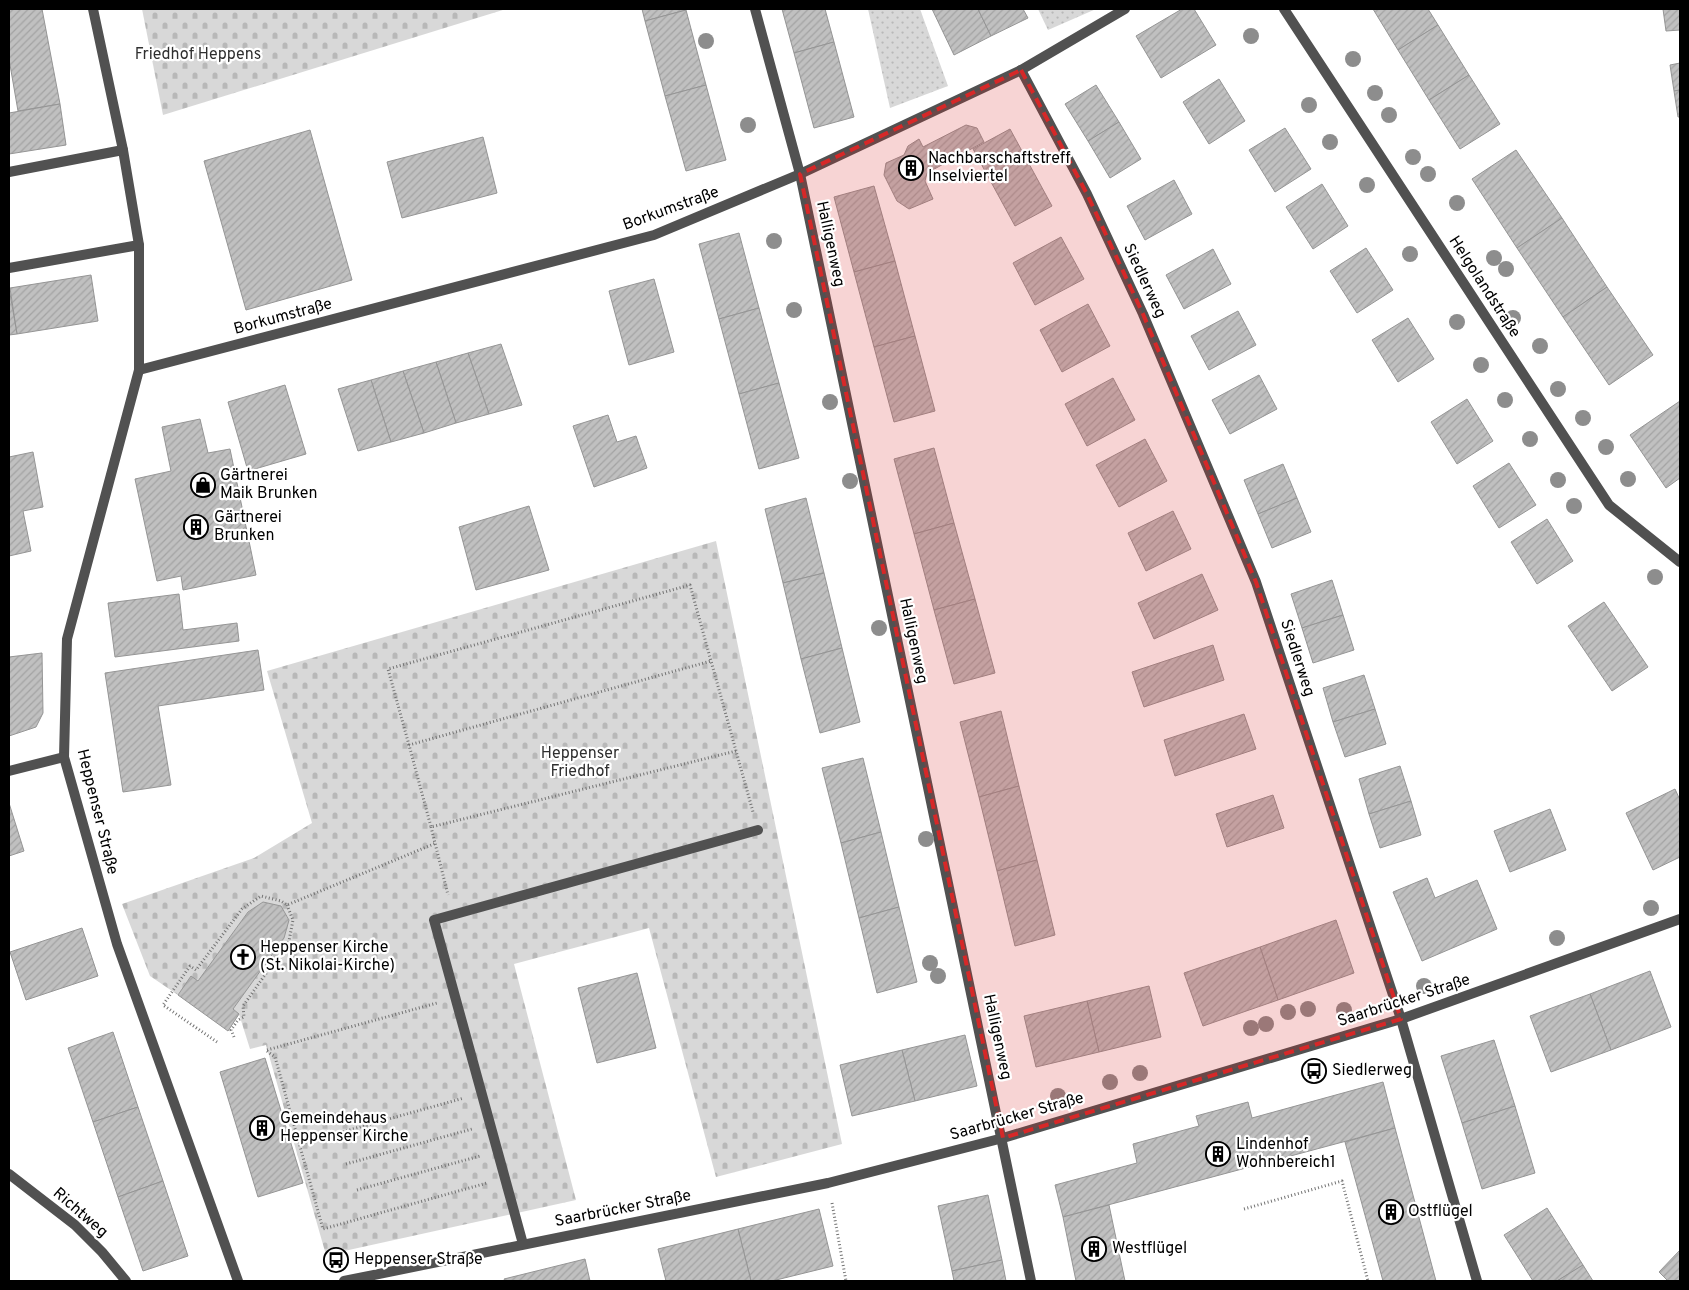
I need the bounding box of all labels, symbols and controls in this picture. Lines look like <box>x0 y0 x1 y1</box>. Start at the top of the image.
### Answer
park label: Friedhof Heppens <box>135 45 261 65</box>
place label: Nachbarschaftstreff Inselviertel <box>928 149 1071 187</box>
building icon: Nachbarschaftstreff Inselviertel <box>898 155 924 181</box>
street label: Borkumstraße <box>620 182 722 236</box>
street label: Halligenweg <box>811 199 849 289</box>
street label: Helgolandstraße <box>1444 232 1524 342</box>
street label: Siedlerweg <box>1118 241 1170 321</box>
street label: Borkumstraße <box>232 294 334 340</box>
place label: Gärtnerei Maik Brunken <box>220 466 318 504</box>
shop icon: Gärtnerei Maik Brunken <box>190 472 216 498</box>
place label: Gärtnerei Brunken <box>214 508 282 546</box>
building icon: Gärtnerei Brunken <box>183 514 209 540</box>
street label: Halligenweg <box>894 596 932 686</box>
street label: Siedlerweg <box>1275 617 1319 699</box>
park label: Heppenser Friedhof <box>541 744 619 782</box>
street label: Heppenser Straße <box>72 747 122 877</box>
place label: Heppenser Kirche (St. Nikolai-Kirche) <box>260 938 395 976</box>
church icon: Heppenser Kirche (St. Nikolai-Kirche) <box>230 944 256 970</box>
street label: Saarbrücker Straße <box>1335 970 1473 1032</box>
street label: Halligenweg <box>978 992 1016 1082</box>
bus stop icon: Siedlerweg <box>1301 1058 1327 1084</box>
place label: Siedlerweg <box>1332 1061 1412 1081</box>
street label: Saarbrücker Straße <box>948 1088 1086 1146</box>
place label: Gemeindehaus Heppenser Kirche <box>280 1109 408 1147</box>
building icon: Gemeindehaus Heppenser Kirche <box>249 1115 275 1141</box>
place label: Lindenhof Wohnbereich1 <box>1236 1135 1336 1173</box>
building icon: Lindenhof Wohnbereich1 <box>1205 1141 1231 1167</box>
street label: Richtweg <box>48 1184 112 1242</box>
street label: Saarbrücker Straße <box>553 1186 693 1232</box>
building icon: Ostflügel <box>1378 1199 1404 1225</box>
place label: Ostflügel <box>1408 1202 1473 1222</box>
building icon: Westflügel <box>1081 1236 1107 1262</box>
place label: Westflügel <box>1112 1239 1187 1259</box>
bus stop icon: Heppenser Straße <box>323 1247 349 1273</box>
place label: Heppenser Straße <box>354 1250 483 1270</box>

